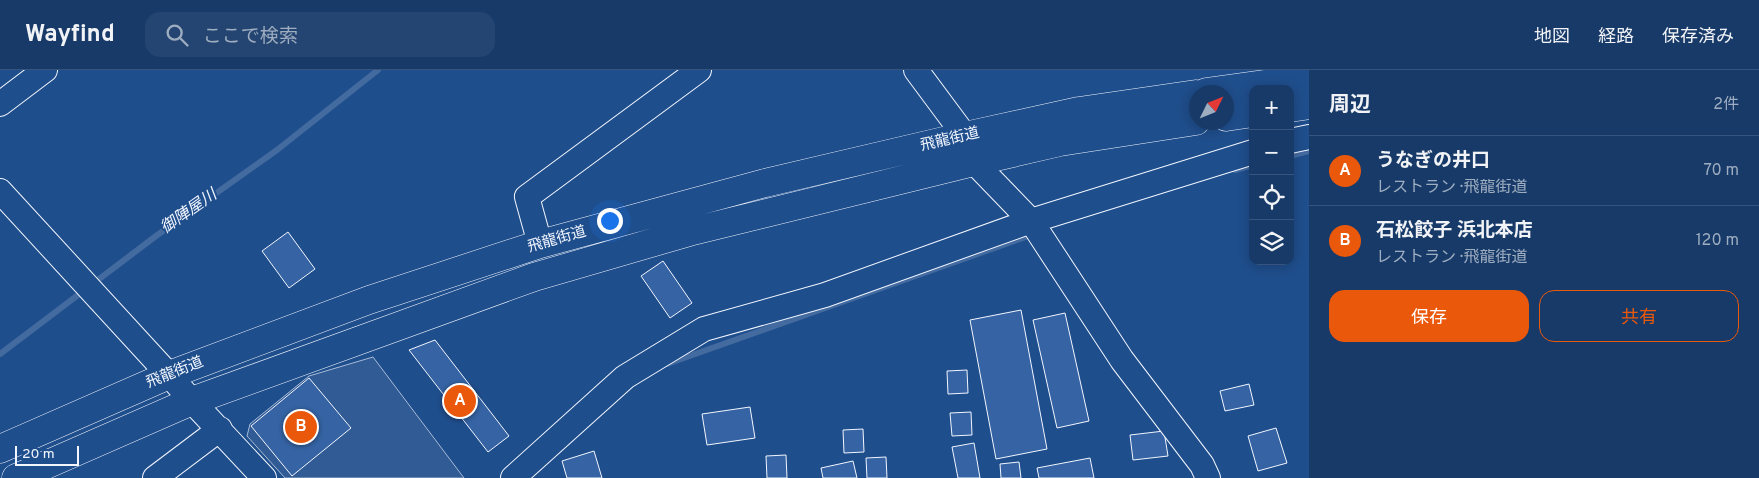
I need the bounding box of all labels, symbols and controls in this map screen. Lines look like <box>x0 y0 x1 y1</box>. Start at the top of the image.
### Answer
search box <box>145 12 495 57</box>
text: Wayfind <box>25 20 115 50</box>
icon: search <box>163 21 191 49</box>
text: ここで検索 <box>203 25 298 49</box>
text: 地図 <box>1534 26 1570 49</box>
text: 経路 <box>1598 26 1634 49</box>
text: 保存済み <box>1662 26 1734 49</box>
north arrow <box>1189 85 1234 130</box>
map controls <box>1249 85 1294 265</box>
button: + <box>1249 85 1294 130</box>
text: 周辺 <box>1329 92 1371 119</box>
text: 2件 <box>1713 95 1739 115</box>
street label: 飛龍街道 <box>919 124 981 156</box>
button: − <box>1249 130 1294 175</box>
text: うなぎの井口 <box>1376 149 1490 173</box>
text: A <box>1339 161 1351 181</box>
text: 70 m <box>1704 161 1739 181</box>
button: locate <box>1249 175 1294 220</box>
text: レストラン · 飛龍街道 <box>1376 178 1528 198</box>
water label: 御陣屋川 <box>157 184 223 239</box>
your location <box>597 208 623 234</box>
text: 石松餃子 浜北本店 <box>1376 219 1533 243</box>
button: layers <box>1249 220 1294 265</box>
street label: 飛龍街道 <box>526 223 588 257</box>
text: B <box>1339 231 1351 251</box>
text: 120 m <box>1696 231 1739 251</box>
text: レストラン · 飛龍街道 <box>1376 248 1528 268</box>
button: 保存 <box>1329 290 1529 342</box>
button: 共有 <box>1539 290 1739 342</box>
street label: 飛龍街道 <box>144 353 206 393</box>
pin: A <box>444 382 476 420</box>
pin: B <box>285 408 317 446</box>
scale bar <box>15 443 79 466</box>
text: 20 m <box>22 446 55 463</box>

